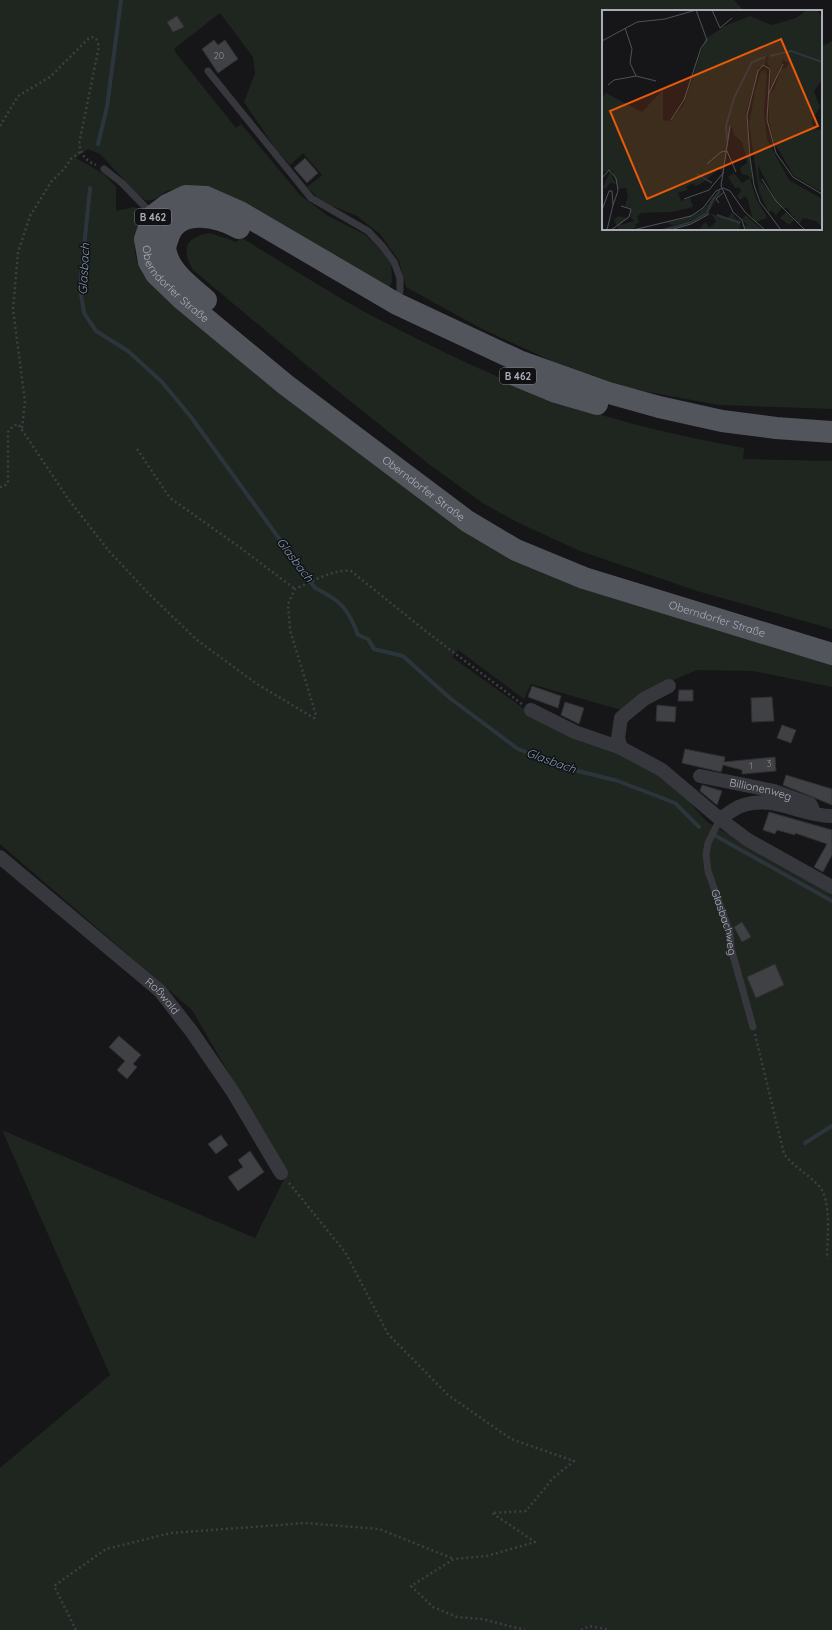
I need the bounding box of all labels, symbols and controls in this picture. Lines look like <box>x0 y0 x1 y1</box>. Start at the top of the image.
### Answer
inset map <box>602 10 822 230</box>
house number: 20 <box>214 50 224 61</box>
road number: B 462 <box>135 209 171 225</box>
water label: Glasbach <box>75 243 92 295</box>
street label: Oberndorfer Straße <box>139 244 212 326</box>
road number: B 462 <box>500 368 536 384</box>
street label: Oberndorfer Straße <box>379 453 468 524</box>
water label: Glasbach <box>274 535 317 585</box>
street label: Oberndorfer Straße <box>667 597 767 640</box>
water label: Glasbach <box>524 745 578 776</box>
house number: 3 <box>767 758 772 769</box>
house number: 1 <box>749 760 753 771</box>
street label: Billionenweg <box>728 775 794 804</box>
street label: Glasbachweg <box>708 887 740 957</box>
street label: Roßwald <box>142 975 183 1017</box>

